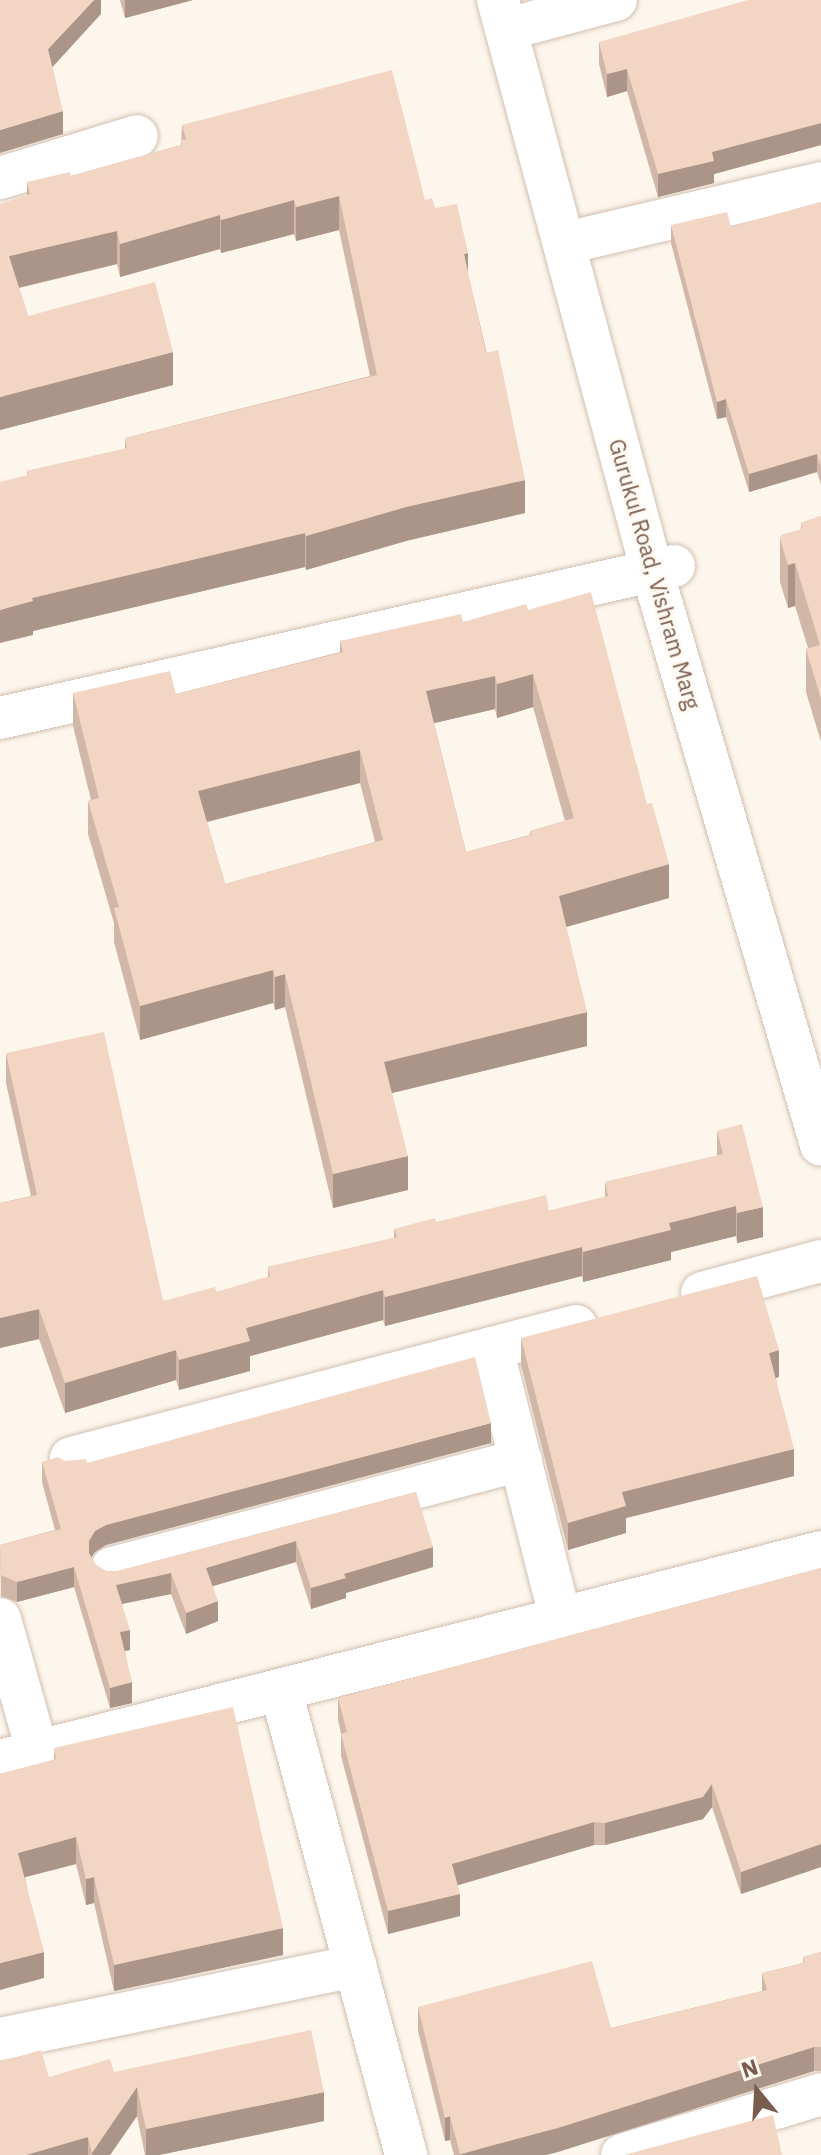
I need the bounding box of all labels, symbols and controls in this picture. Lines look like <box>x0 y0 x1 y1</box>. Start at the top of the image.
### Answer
street label: Gurukul Road, Vishram Marg <box>604 436 706 712</box>
north arrow <box>717 2051 797 2131</box>
text: N <box>737 2051 761 2084</box>

